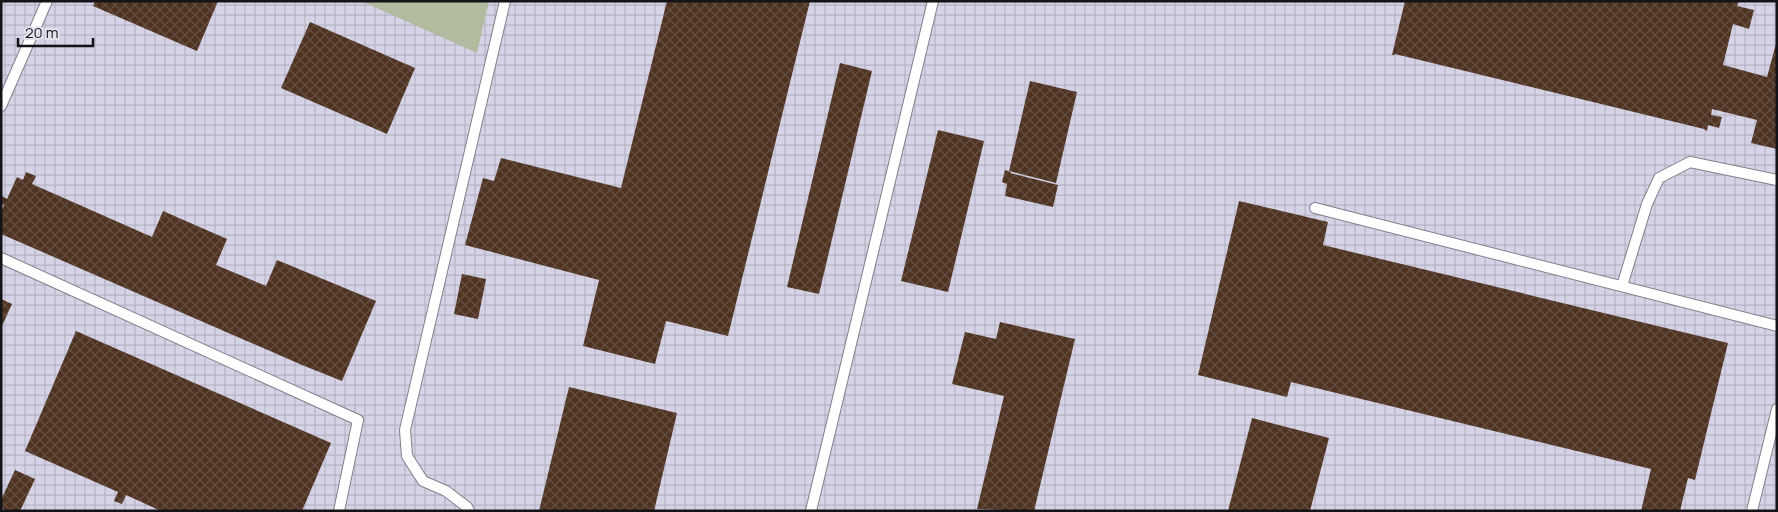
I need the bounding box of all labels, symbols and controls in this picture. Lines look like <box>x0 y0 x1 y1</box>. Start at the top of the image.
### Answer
scale bar <box>18 15 92 47</box>
text: 20 m <box>25 22 58 43</box>

